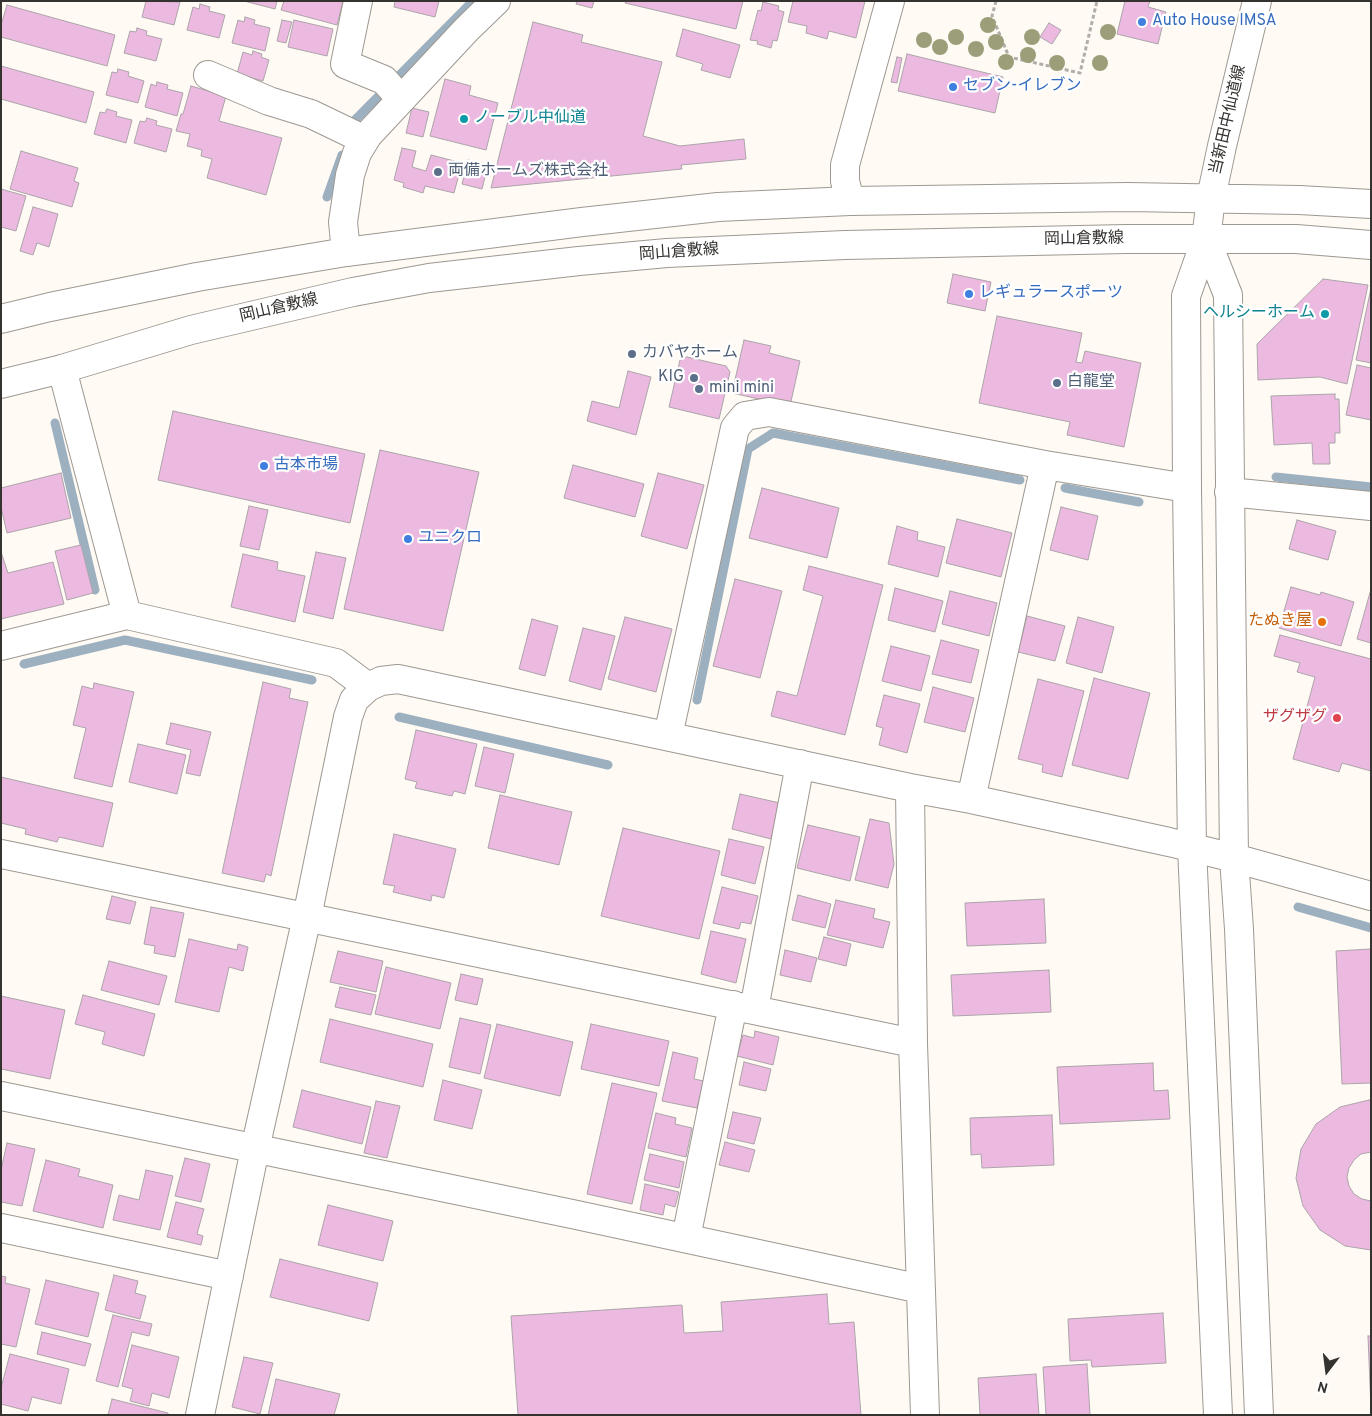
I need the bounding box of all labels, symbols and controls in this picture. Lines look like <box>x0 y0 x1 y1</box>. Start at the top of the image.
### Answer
place label: Auto House IMSA <box>1152 12 1277 32</box>
marker: Auto House IMSA <box>1136 16 1148 28</box>
street label: 当新田中仙道線 <box>1207 63 1251 177</box>
place label: セブン-イレブン <box>963 77 1081 97</box>
marker: セブン-イレブン <box>947 81 959 93</box>
place label: ノーブル中仙道 <box>474 109 586 129</box>
marker: ノーブル中仙道 <box>458 113 470 125</box>
place label: 両備ホームズ株式会社 <box>448 162 608 182</box>
marker: 両備ホームズ株式会社 <box>432 166 444 178</box>
street label: 岡山倉敷線 <box>1044 230 1124 250</box>
street label: 岡山倉敷線 <box>638 241 720 265</box>
place label: レギュラースポーツ <box>979 284 1123 304</box>
marker: レギュラースポーツ <box>963 288 975 300</box>
street label: 岡山倉敷線 <box>238 291 320 327</box>
place label: ヘルシーホーム <box>1203 304 1315 324</box>
marker: ヘルシーホーム <box>1319 308 1331 320</box>
place label: カバヤホーム <box>642 344 738 364</box>
marker: カバヤホーム <box>626 348 638 360</box>
place label: KIG <box>658 368 684 388</box>
marker: KIG <box>688 372 700 384</box>
place label: 白龍堂 <box>1067 373 1115 393</box>
marker: 白龍堂 <box>1051 377 1063 389</box>
place label: mini mini <box>709 379 774 399</box>
marker: mini mini <box>693 383 705 395</box>
place label: 古本市場 <box>274 456 338 476</box>
marker: 古本市場 <box>258 460 270 472</box>
place label: ユニクロ <box>418 529 482 549</box>
marker: ユニクロ <box>402 533 414 545</box>
place label: たぬき屋 <box>1248 612 1312 632</box>
marker: たぬき屋 <box>1316 616 1328 628</box>
place label: ザグザグ <box>1263 708 1327 728</box>
marker: ザグザグ <box>1331 712 1343 724</box>
north arrow <box>1302 1346 1352 1396</box>
text: N <box>1316 1376 1330 1395</box>

